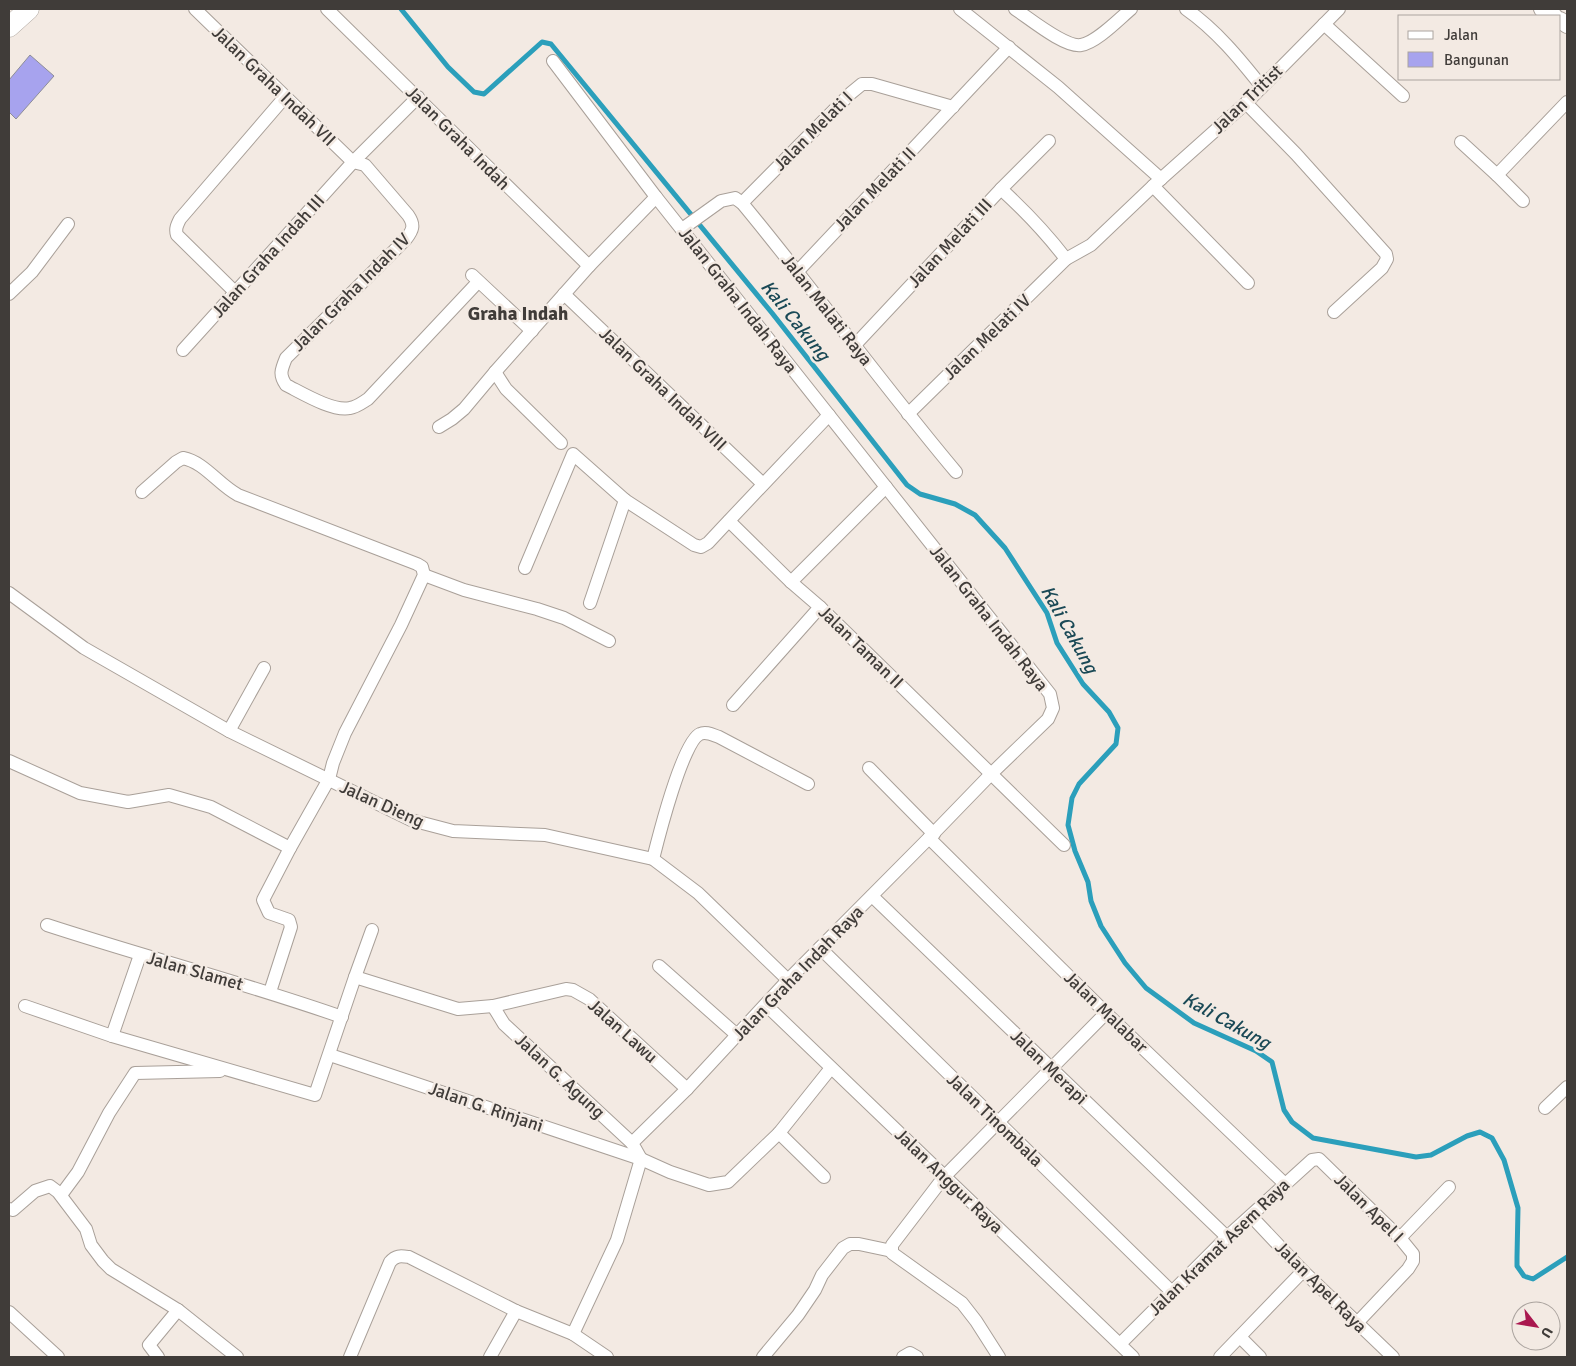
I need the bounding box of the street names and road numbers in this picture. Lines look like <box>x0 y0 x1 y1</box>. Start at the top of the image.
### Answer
street label: Jalan Graha Indah VII <box>208 21 340 151</box>
street label: Jalan Tritist <box>1207 60 1287 138</box>
street label: Jalan Graha Indah <box>401 81 515 195</box>
street label: Jalan Melati I <box>769 87 857 175</box>
street label: Jalan Melati II <box>829 142 921 236</box>
street label: Jalan Graha Indah III <box>207 190 329 322</box>
street label: Jalan Melati III <box>903 194 997 292</box>
street label: Jalan Graha Indah Raya <box>674 223 802 377</box>
street label: Jalan Graha Indah IV <box>287 228 415 356</box>
street label: Jalan Malati Raya <box>777 250 877 370</box>
street label: Jalan Melati IV <box>938 289 1036 384</box>
street label: Jalan Graha Indah VIII <box>595 322 731 456</box>
street label: Jalan Graha Indah Raya <box>925 541 1053 695</box>
street label: Jalan Taman II <box>814 601 908 693</box>
street label: Jalan Dieng <box>336 776 428 832</box>
street label: Jalan Graha Indah Raya <box>728 901 868 1045</box>
street label: Jalan Slamet <box>144 947 246 995</box>
street label: Jalan Malabar <box>1059 966 1153 1058</box>
street label: Jalan Lawu <box>584 994 662 1068</box>
street label: Jalan Merapi <box>1006 1025 1092 1109</box>
street label: Jalan G. Agung <box>511 1029 609 1123</box>
street label: Jalan Tinombala <box>942 1069 1048 1171</box>
street label: Jalan G. Rinjani <box>426 1077 546 1137</box>
street label: Jalan Anggur Raya <box>890 1124 1008 1238</box>
street label: Jalan Apel I <box>1330 1169 1408 1247</box>
street label: Jalan Kramat Asem Raya <box>1144 1174 1294 1320</box>
street label: Jalan Apel Raya <box>1271 1237 1371 1337</box>

